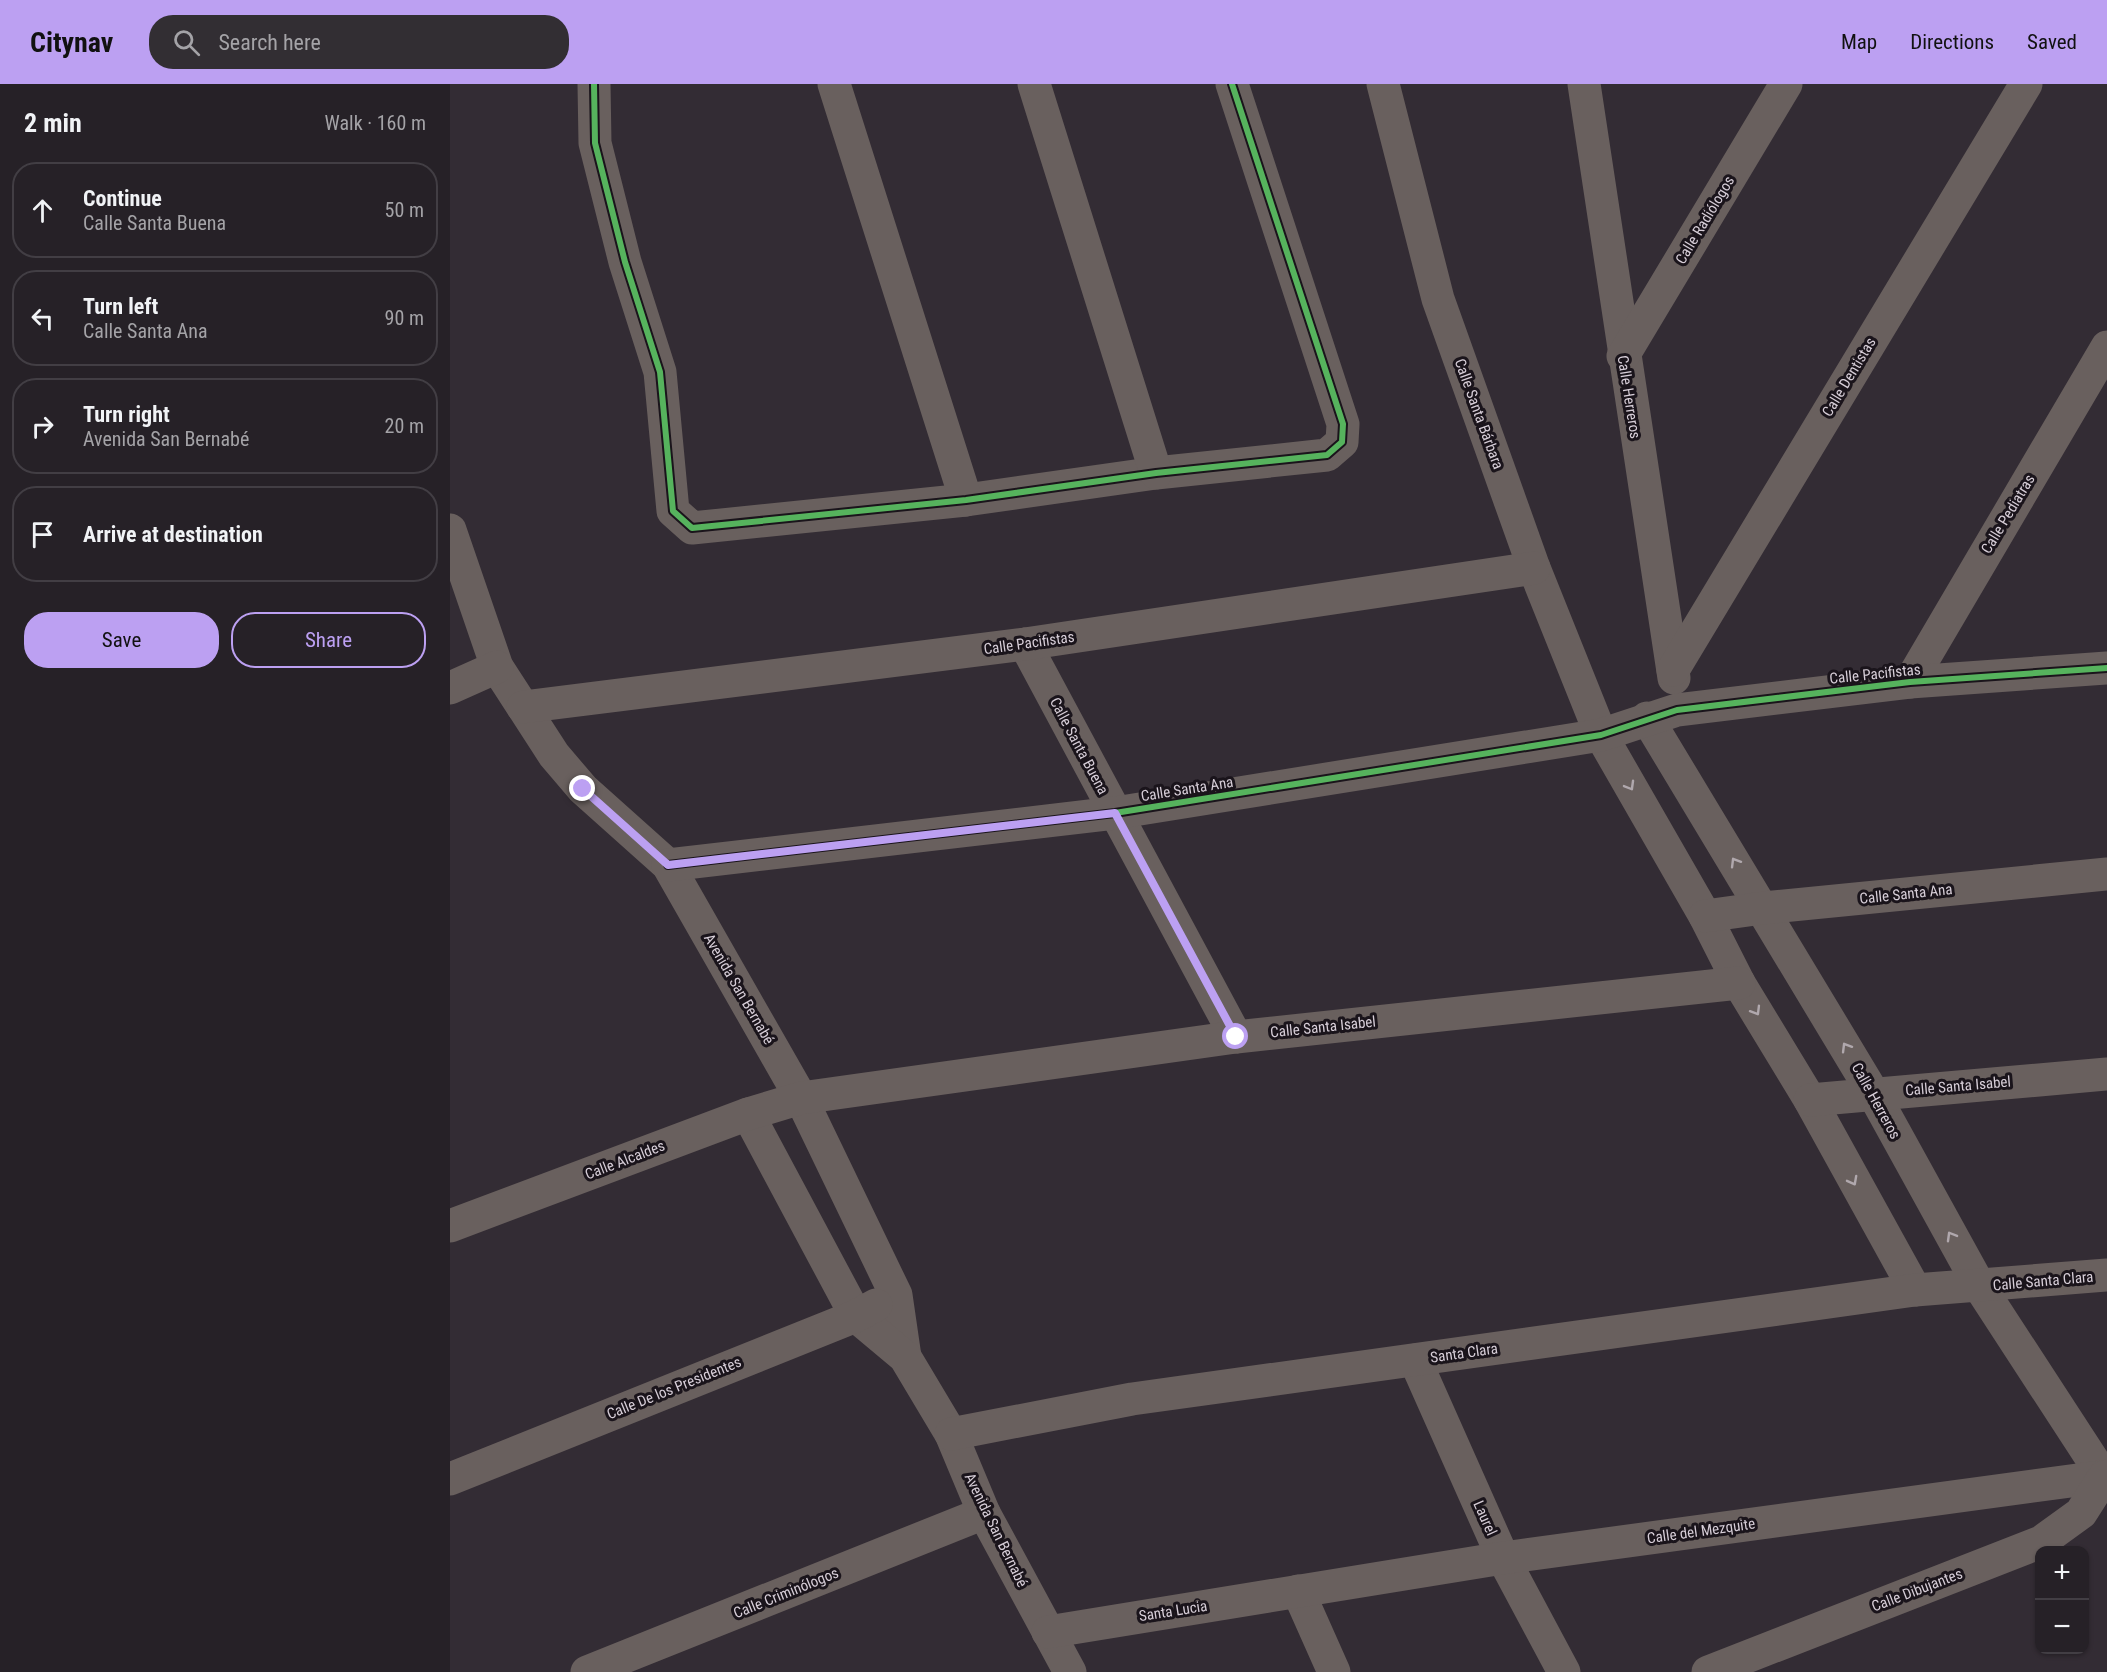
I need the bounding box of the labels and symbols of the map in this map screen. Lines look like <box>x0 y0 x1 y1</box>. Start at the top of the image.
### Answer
street label: Calle Radiólogos <box>1672 173 1738 267</box>
street label: Calle Dentistas <box>1818 334 1880 420</box>
street label: Calle Herreros <box>1614 354 1644 440</box>
street label: Calle Santa Bárbara <box>1451 356 1507 472</box>
street label: Calle Pediatras <box>1977 471 2039 557</box>
street label: Calle Pacifistas <box>982 628 1076 658</box>
street label: Calle Pacifistas <box>1829 660 1922 688</box>
street label: Calle Santa Buena <box>1046 694 1112 798</box>
street label: Calle Santa Ana <box>1139 773 1235 805</box>
route end <box>569 775 595 801</box>
one-way arrow <box>1623 780 1635 790</box>
one-way arrow <box>1731 858 1742 868</box>
street label: Calle Santa Ana <box>1859 880 1953 908</box>
street label: Avenida San Bernabé <box>700 930 778 1048</box>
one-way arrow <box>1749 1005 1761 1015</box>
street label: Calle Santa Isabel <box>1269 1013 1377 1041</box>
route start <box>1222 1023 1248 1049</box>
one-way arrow <box>1841 1043 1853 1053</box>
street label: Calle Herreros <box>1848 1060 1904 1142</box>
street label: Calle Santa Isabel <box>1904 1072 2012 1100</box>
street label: Calle Alcaldes <box>583 1136 668 1183</box>
one-way arrow <box>1846 1174 1857 1185</box>
one-way arrow <box>1946 1232 1958 1242</box>
street label: Calle Santa Clara <box>1992 1268 2094 1294</box>
street label: Santa Clara <box>1429 1339 1499 1367</box>
street label: Calle De los Presidentes <box>604 1353 744 1423</box>
street label: Avenida San Bernabé <box>961 1470 1031 1590</box>
street label: Laurel <box>1469 1498 1501 1538</box>
street label: Calle del Mezquite <box>1646 1515 1756 1547</box>
street label: Calle Criminólogos <box>731 1564 841 1622</box>
street label: Calle Dibujantes <box>1869 1564 1965 1616</box>
street label: Santa Lucia <box>1138 1597 1208 1625</box>

